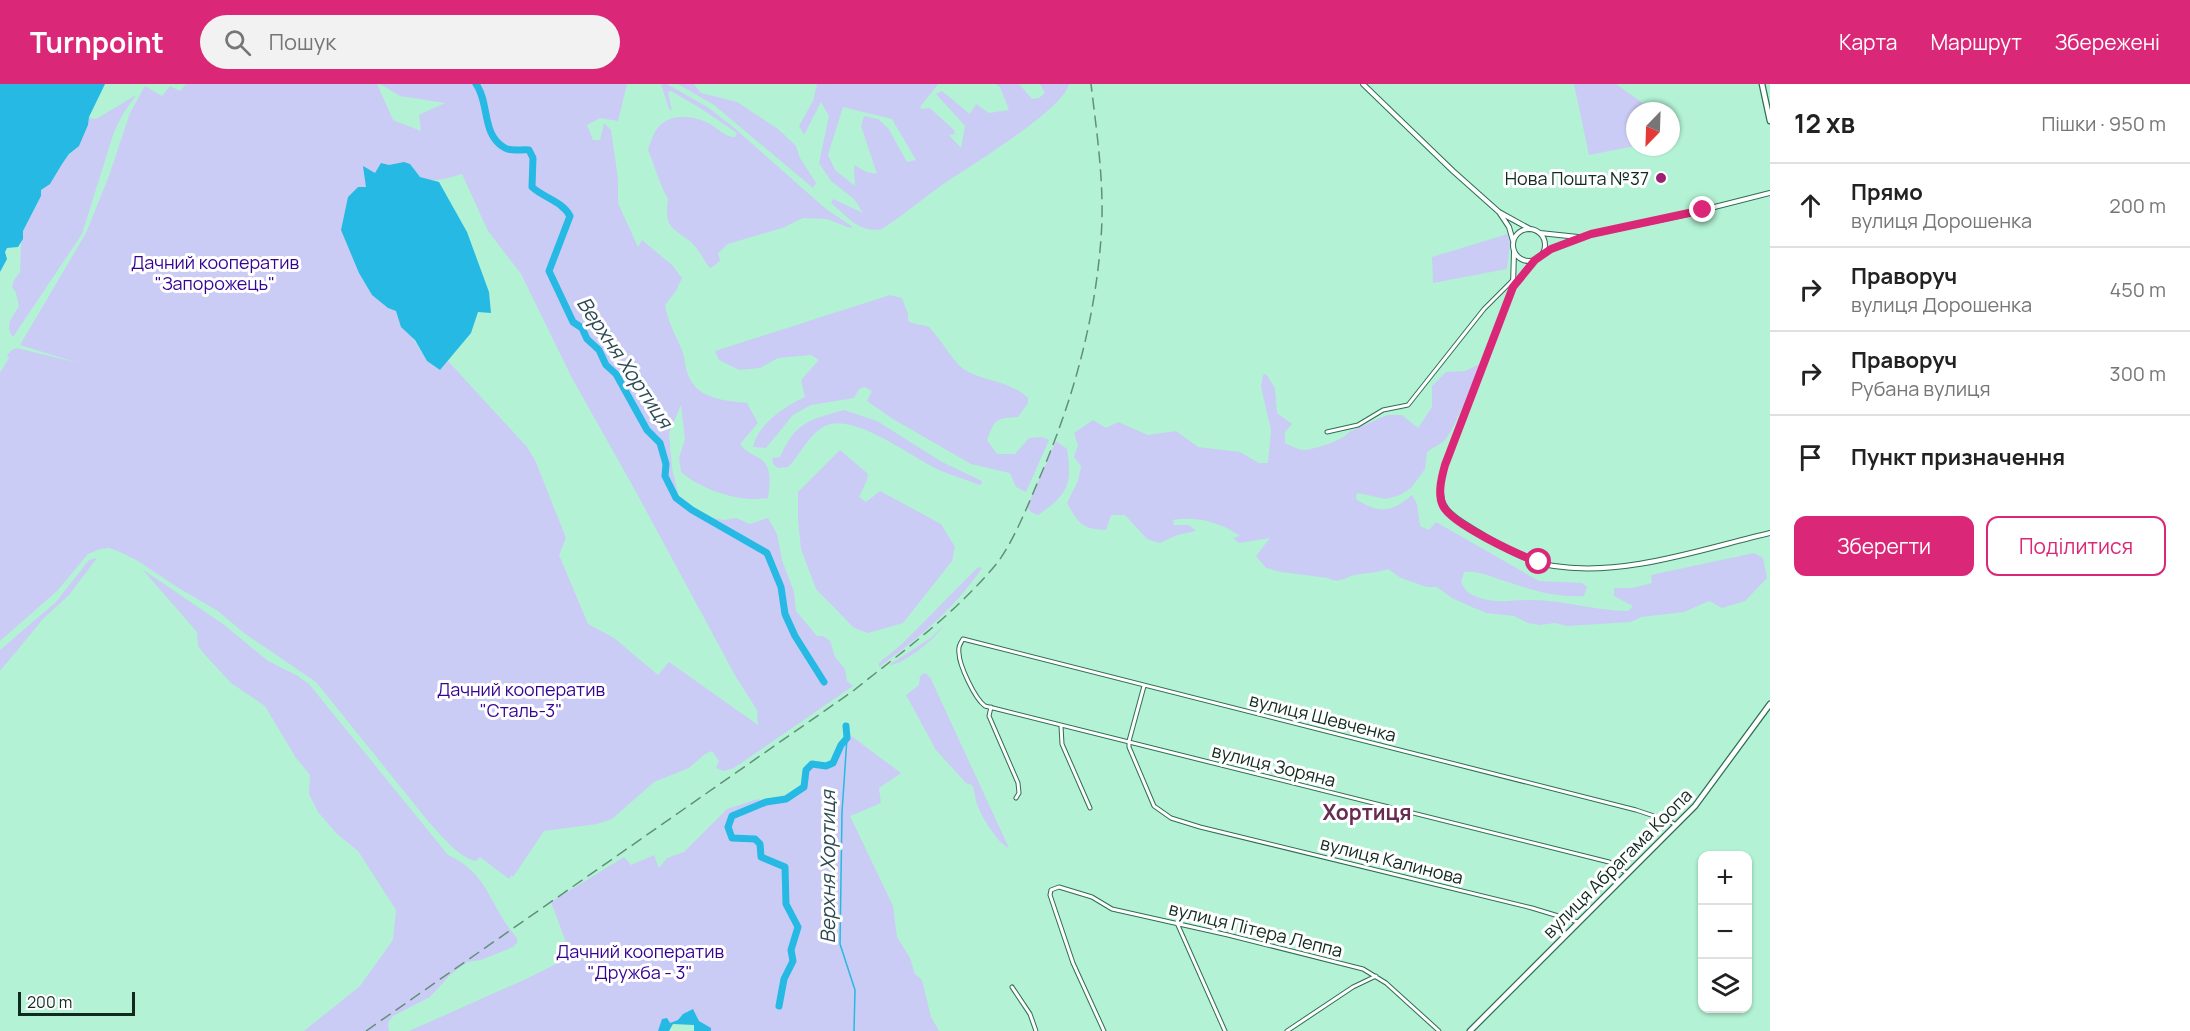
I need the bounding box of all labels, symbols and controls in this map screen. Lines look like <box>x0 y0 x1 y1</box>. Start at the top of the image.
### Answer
search box <box>200 15 620 69</box>
text: Turnpoint <box>30 23 164 61</box>
icon: search <box>221 26 254 59</box>
text: Пошук <box>269 27 336 57</box>
text: Карта <box>1839 28 1897 56</box>
text: Маршрут <box>1930 28 2022 56</box>
text: Збережені <box>2055 28 2160 56</box>
north arrow <box>1626 102 1680 156</box>
text: 12 хв <box>1794 105 1855 141</box>
text: Пішки · 950 m <box>2041 110 2166 137</box>
place label: Нова Пошта №37 <box>1505 166 1649 190</box>
marker: Нова Пошта №37 <box>1654 171 1668 185</box>
text: Прямо <box>1851 177 1923 207</box>
icon: ahead <box>1794 189 1827 222</box>
text: 200 m <box>2109 192 2166 219</box>
route end <box>1689 196 1715 222</box>
text: вулиця Дорошенка <box>1851 207 2032 234</box>
park label: Дачний кооператив "Запорожець" <box>131 250 299 295</box>
text: Праворуч <box>1851 261 1957 291</box>
icon: right <box>1794 273 1827 306</box>
text: 450 m <box>2110 276 2166 303</box>
water label: Верхня Хортиця <box>571 291 680 435</box>
text: вулиця Дорошенка <box>1851 291 2032 318</box>
text: Праворуч <box>1851 345 1957 375</box>
icon: right <box>1794 357 1827 390</box>
text: 300 m <box>2110 360 2166 387</box>
text: Рубана вулиця <box>1851 375 1990 402</box>
icon: arrive <box>1794 441 1827 474</box>
text: Пункт призначення <box>1851 442 2065 472</box>
button: Зберегти <box>1794 516 1974 576</box>
button: Поділитися <box>1986 516 2166 576</box>
route start <box>1525 548 1551 574</box>
park label: Дачний кооператив "Сталь-3" <box>437 677 605 722</box>
street label: вулиця Шевченка <box>1247 687 1399 747</box>
street label: вулиця Зоряна <box>1210 738 1338 792</box>
street label: вулиця Абрагама Коопа <box>1537 783 1697 943</box>
water label: Верхня Хортиця <box>814 789 841 944</box>
district label: Хортиця <box>1322 798 1412 826</box>
street label: вулиця Калинова <box>1318 831 1466 889</box>
map controls <box>1698 851 1752 1013</box>
button: + <box>1698 851 1752 905</box>
street label: вулиця Пітера Леппа <box>1167 896 1345 962</box>
button: − <box>1698 905 1752 959</box>
park label: Дачний кооператив "Дружба - 3" <box>556 939 724 984</box>
button: layers <box>1698 959 1752 1013</box>
scale bar <box>18 989 135 1016</box>
text: 200 m <box>27 991 72 1013</box>

